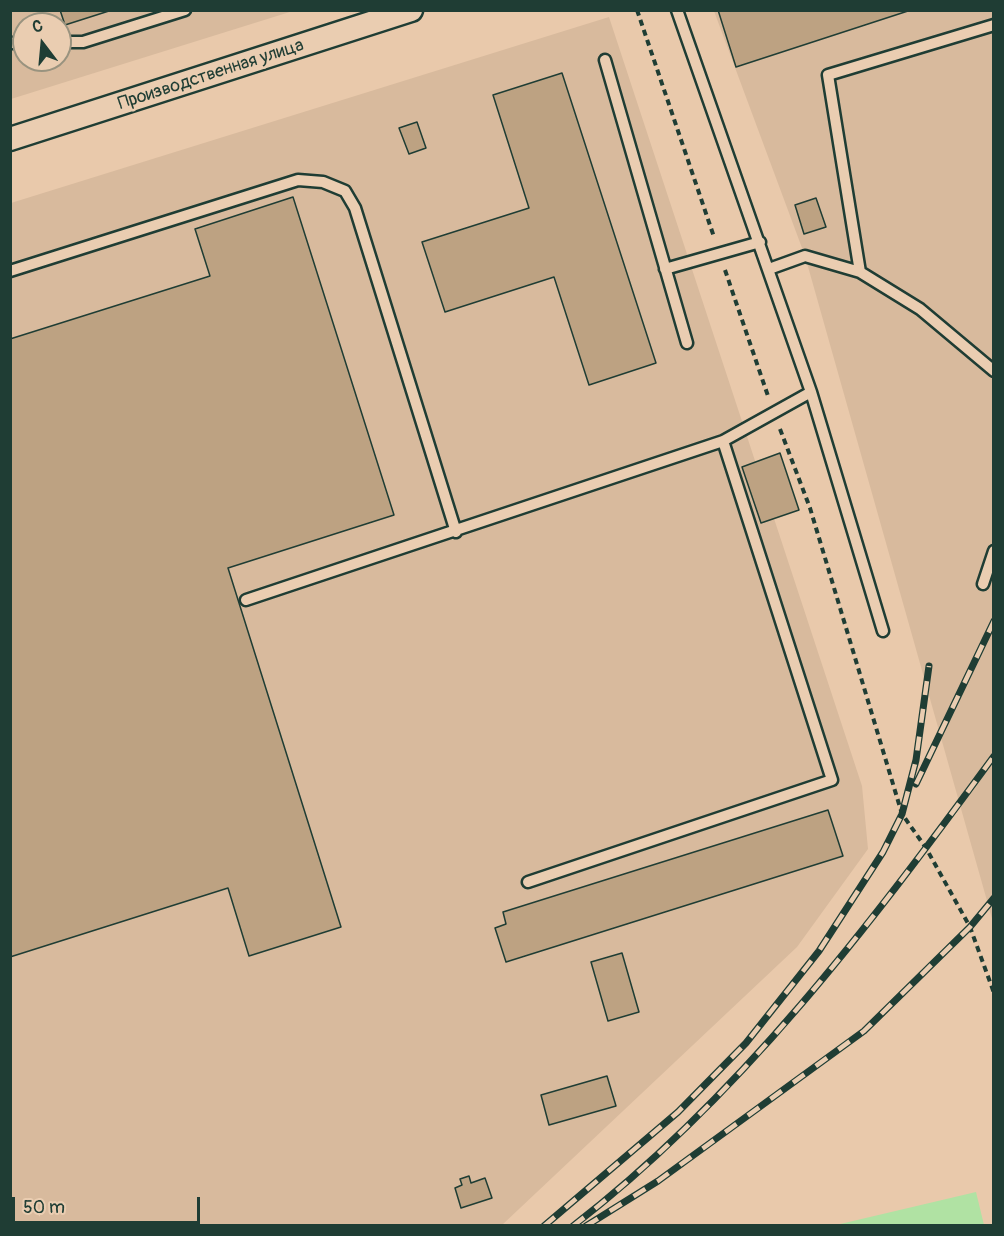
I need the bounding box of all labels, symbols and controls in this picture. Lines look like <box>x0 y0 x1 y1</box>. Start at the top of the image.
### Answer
north arrow <box>12 12 72 72</box>
text: С <box>30 16 45 38</box>
street label: Производственная улица <box>115 35 307 115</box>
scale bar <box>15 1185 202 1223</box>
text: 50 m <box>23 1196 65 1219</box>

